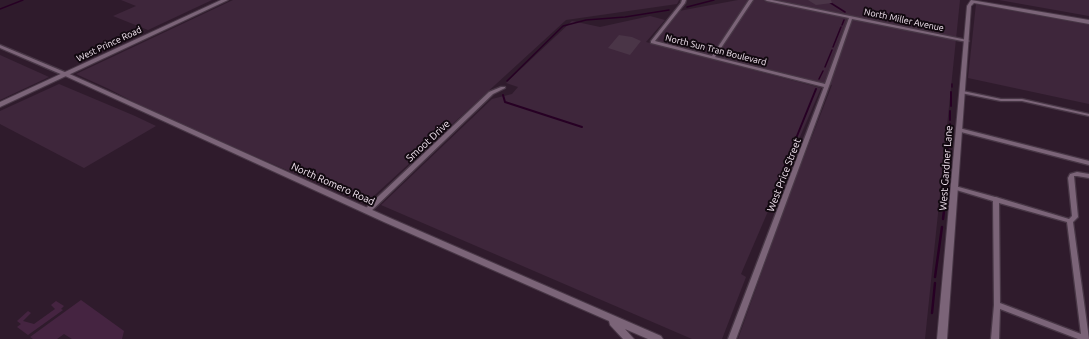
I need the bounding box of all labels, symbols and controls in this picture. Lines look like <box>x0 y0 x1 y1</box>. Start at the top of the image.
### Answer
street label: North Miller Avenue <box>863 6 945 34</box>
street label: West Prince Road <box>75 24 143 64</box>
street label: North Sun Tran Boulevard <box>664 32 768 68</box>
street label: Smoot Drive <box>404 118 452 164</box>
street label: West Gardner Lane <box>937 125 955 211</box>
street label: West Price Street <box>764 137 804 213</box>
street label: North Romero Road <box>290 160 376 208</box>

